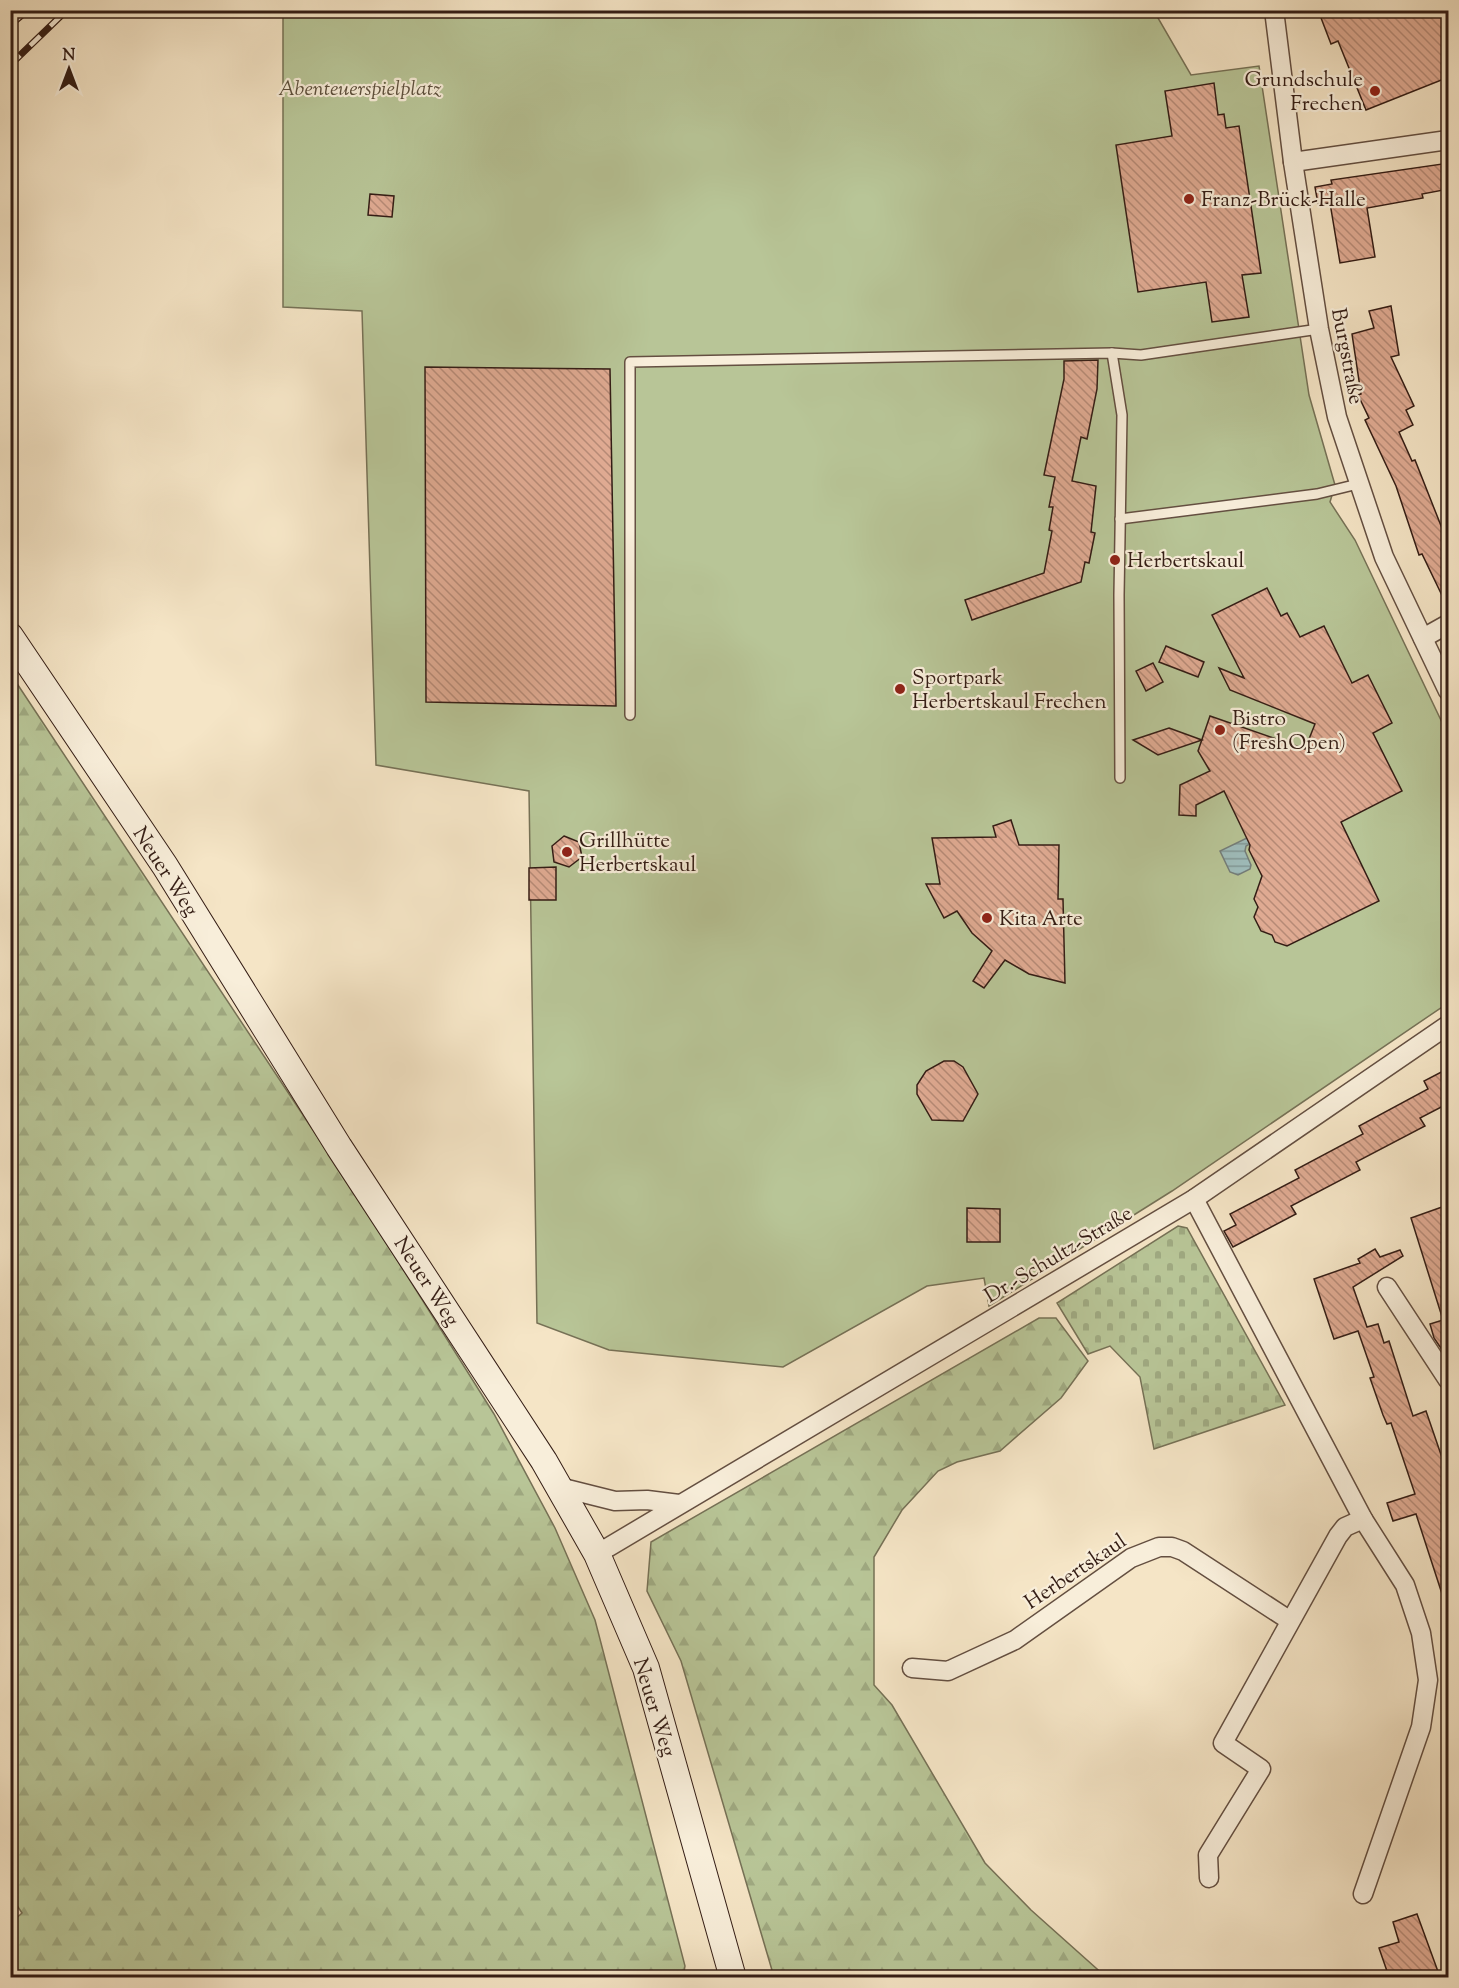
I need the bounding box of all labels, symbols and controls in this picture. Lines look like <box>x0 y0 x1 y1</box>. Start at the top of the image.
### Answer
north arrow <box>39 39 99 99</box>
text: N <box>63 45 76 68</box>
place label: Grundschule Frechen <box>1244 66 1363 120</box>
park label: Abenteuerspielplatz <box>278 75 442 105</box>
marker: Grundschule Frechen <box>1368 84 1382 98</box>
place label: Franz-Brück-Halle <box>1201 186 1366 216</box>
marker: Franz-Brück-Halle <box>1182 192 1196 206</box>
street label: Burgstraße <box>1322 306 1370 407</box>
place label: Herbertskaul <box>1127 547 1245 577</box>
marker: Herbertskaul <box>1108 553 1122 567</box>
place label: Sportpark Herbertskaul Frechen <box>912 664 1107 718</box>
marker: Sportpark Herbertskaul Frechen <box>893 682 907 696</box>
place label: Bistro (FreshOpen) <box>1232 705 1346 759</box>
marker: Bistro (FreshOpen) <box>1213 723 1227 737</box>
street label: Neuer Weg <box>124 821 205 923</box>
place label: Grillhütte Herbertskaul <box>579 827 697 881</box>
marker: Grillhütte Herbertskaul <box>560 845 574 859</box>
place label: Kita Arte <box>999 905 1083 935</box>
marker: Kita Arte <box>980 911 994 925</box>
street label: Dr.-Schultz-Straße <box>979 1200 1139 1312</box>
street label: Neuer Weg <box>385 1231 466 1333</box>
street label: Herbertskaul <box>1019 1527 1133 1618</box>
street label: Neuer Weg <box>624 1655 682 1761</box>

